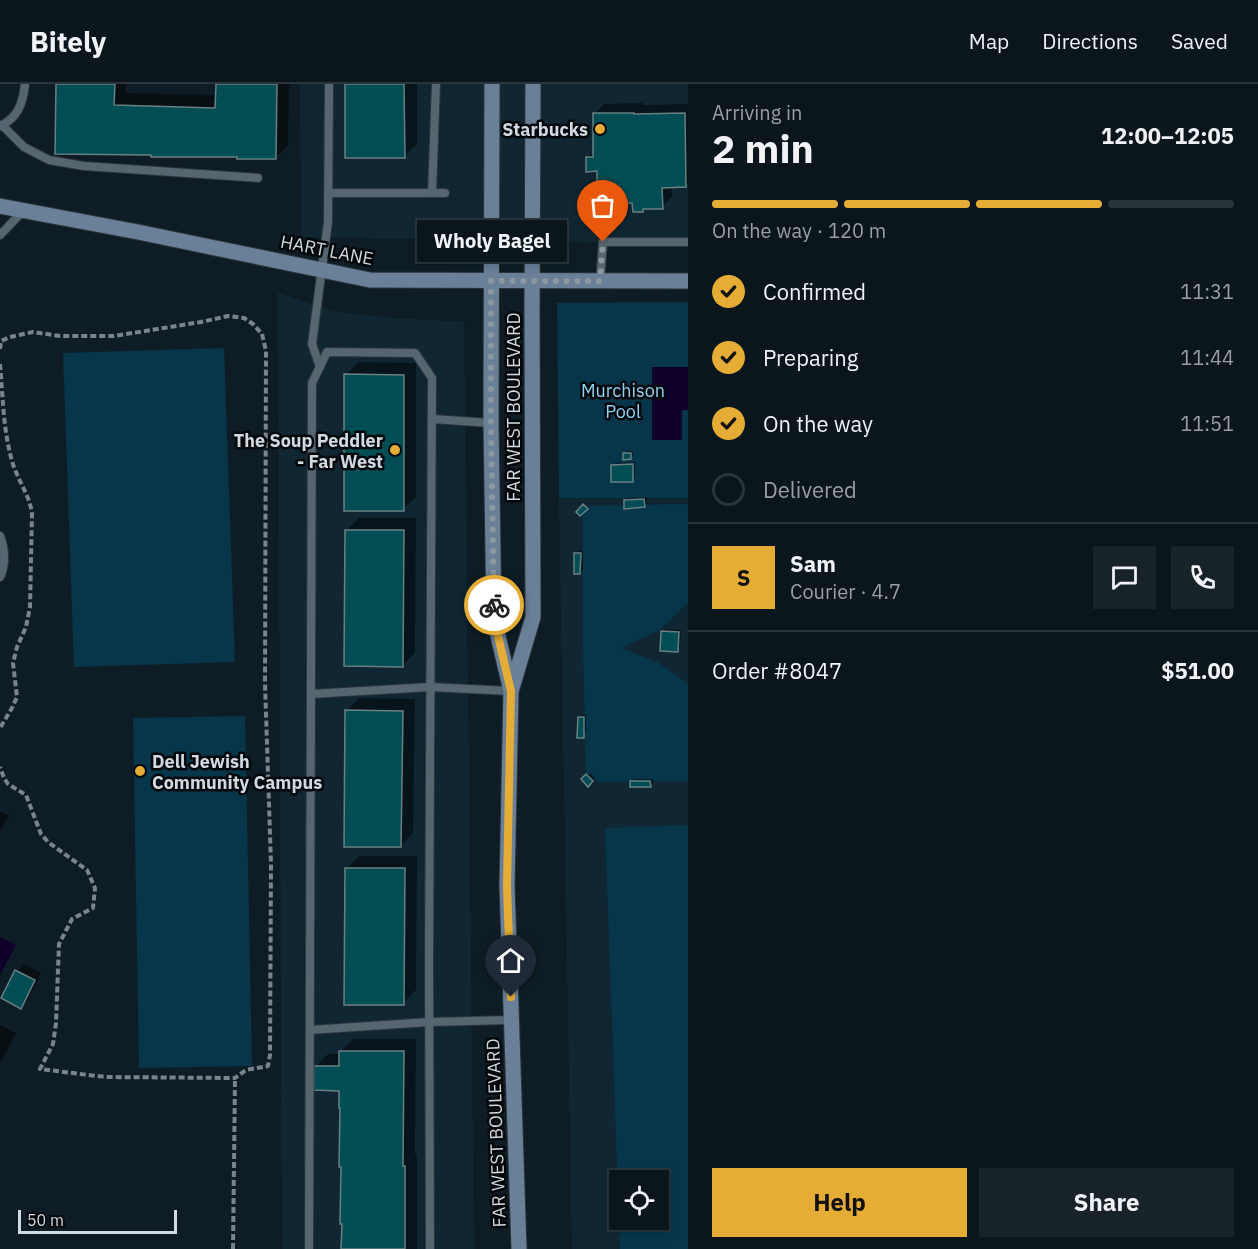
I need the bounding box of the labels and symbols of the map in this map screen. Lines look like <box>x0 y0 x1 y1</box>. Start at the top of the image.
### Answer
place label: Starbucks <box>502 118 588 141</box>
marker: Starbucks <box>593 122 607 136</box>
pin <box>577 180 628 242</box>
callout: Wholy Bagel <box>417 221 567 263</box>
street label: HART LANE <box>279 230 375 270</box>
street label: FAR WEST BOULEVARD <box>502 312 525 502</box>
park label: Murchison Pool <box>581 379 665 423</box>
place label: The Soup Peddler - Far West <box>234 429 383 473</box>
marker: The Soup Peddler - Far West <box>388 443 402 457</box>
courier <box>464 575 524 635</box>
place label: Dell Jewish Community Campus <box>152 750 322 794</box>
marker: Dell Jewish Community Campus <box>133 764 147 778</box>
pin <box>485 935 536 997</box>
street label: FAR WEST BOULEVARD <box>481 1038 511 1228</box>
scale bar <box>18 1207 177 1234</box>

